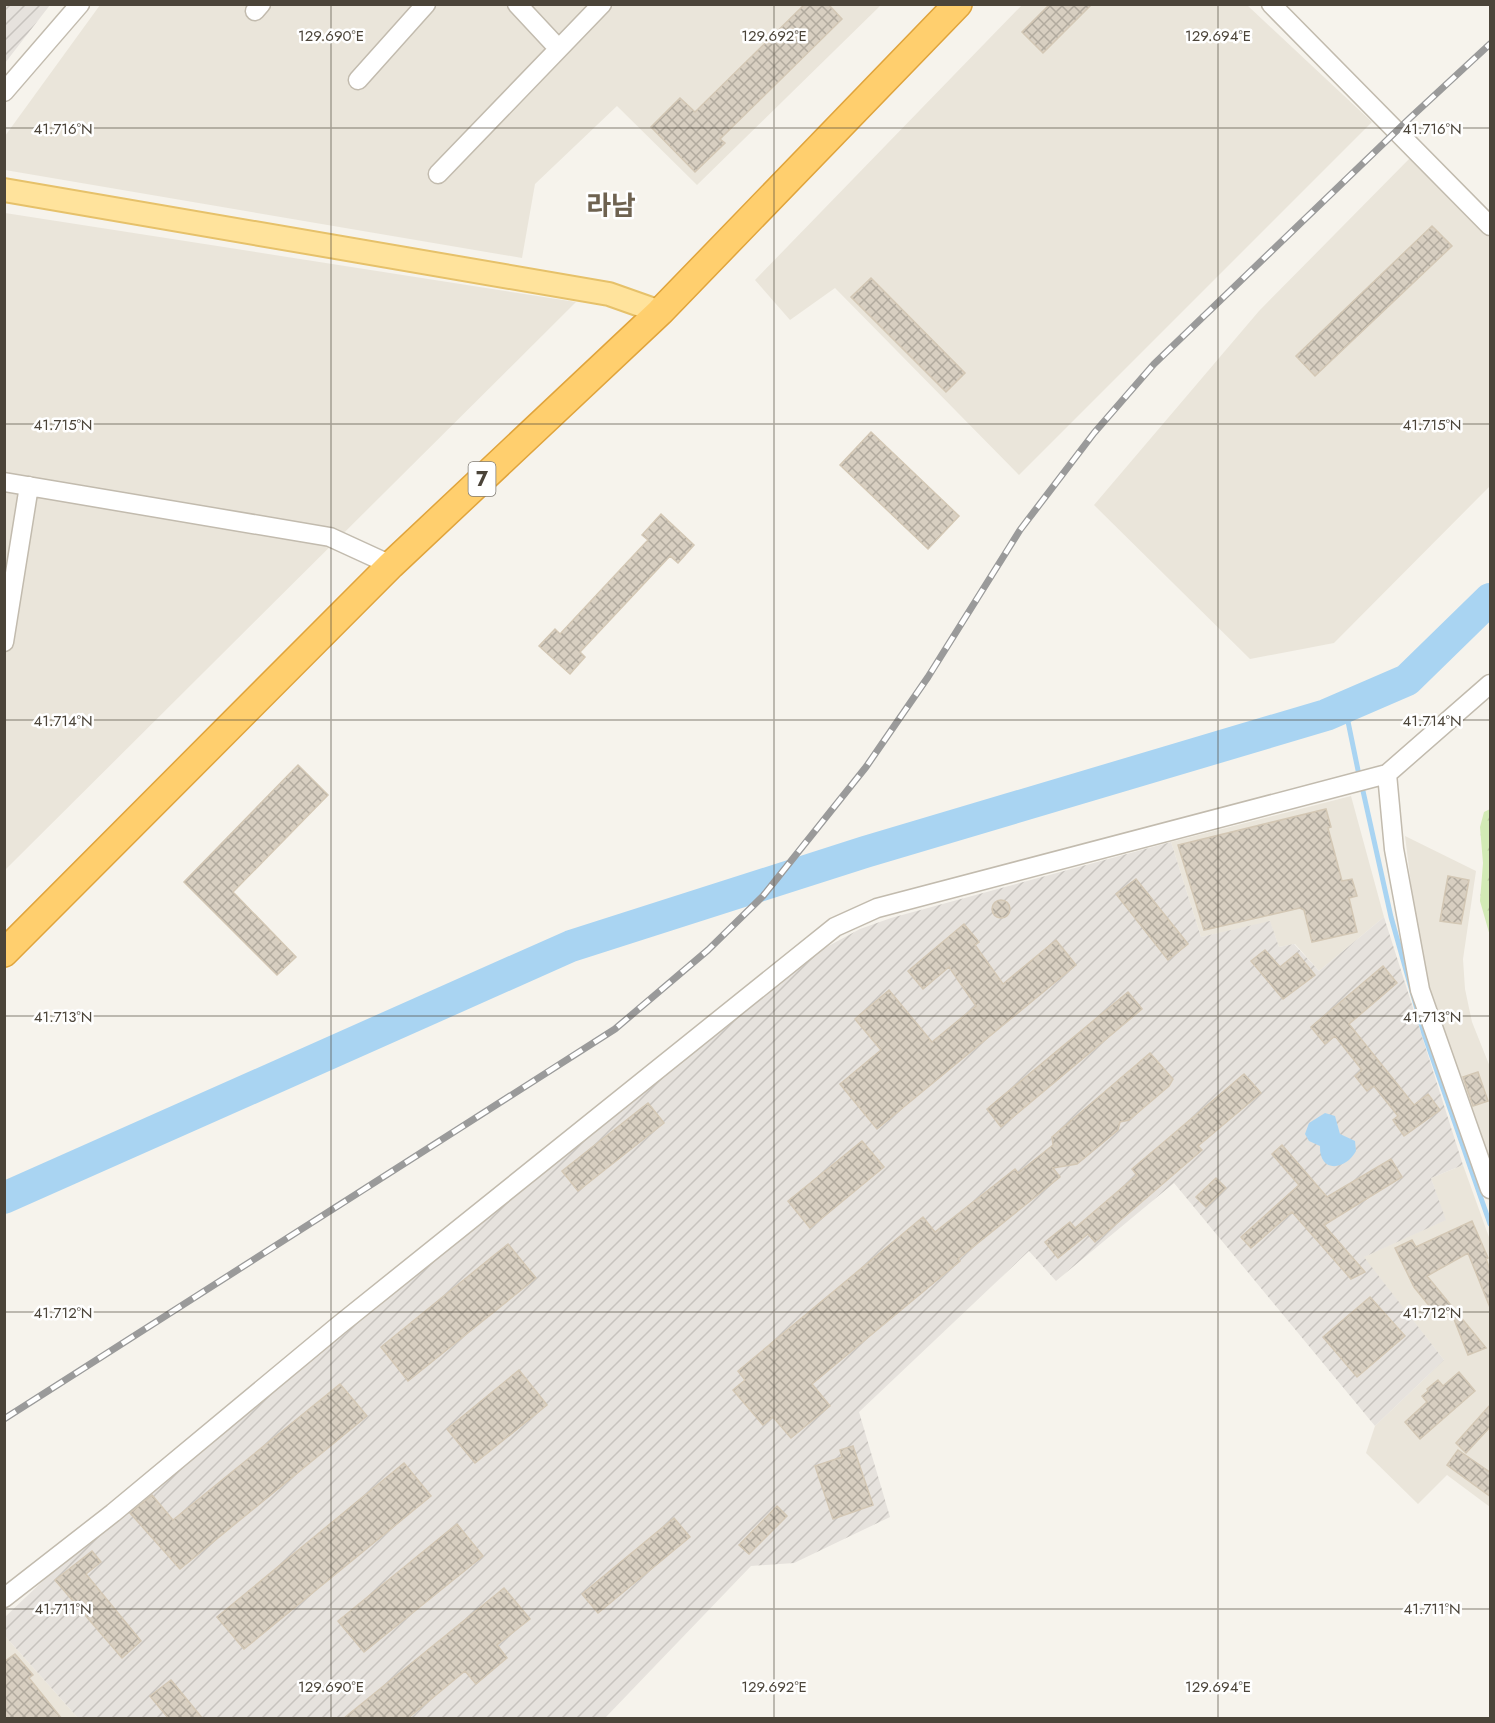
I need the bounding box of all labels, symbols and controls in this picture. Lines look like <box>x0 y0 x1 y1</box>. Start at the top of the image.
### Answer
text: 129.690°E <box>298 25 364 47</box>
text: 129.692°E <box>741 25 807 47</box>
text: 129.694°E <box>1185 25 1251 47</box>
text: 41.716°N <box>33 118 93 140</box>
text: 41.716°N <box>1402 118 1462 140</box>
district label: 라남 <box>586 186 636 225</box>
text: 41.715°N <box>34 414 92 436</box>
text: 41.715°N <box>1403 414 1461 436</box>
road number: 7 <box>468 462 496 496</box>
text: 41.714°N <box>33 710 93 732</box>
text: 41.714°N <box>1402 710 1462 732</box>
text: 41.713°N <box>34 1006 92 1028</box>
text: 41.713°N <box>1403 1006 1461 1028</box>
text: 41.712°N <box>34 1302 92 1324</box>
text: 41.712°N <box>1403 1302 1461 1324</box>
text: 41.711°N <box>34 1598 92 1620</box>
text: 41.711°N <box>1403 1598 1461 1620</box>
text: 129.690°E <box>298 1676 364 1698</box>
text: 129.692°E <box>741 1676 807 1698</box>
text: 129.694°E <box>1185 1676 1251 1698</box>

